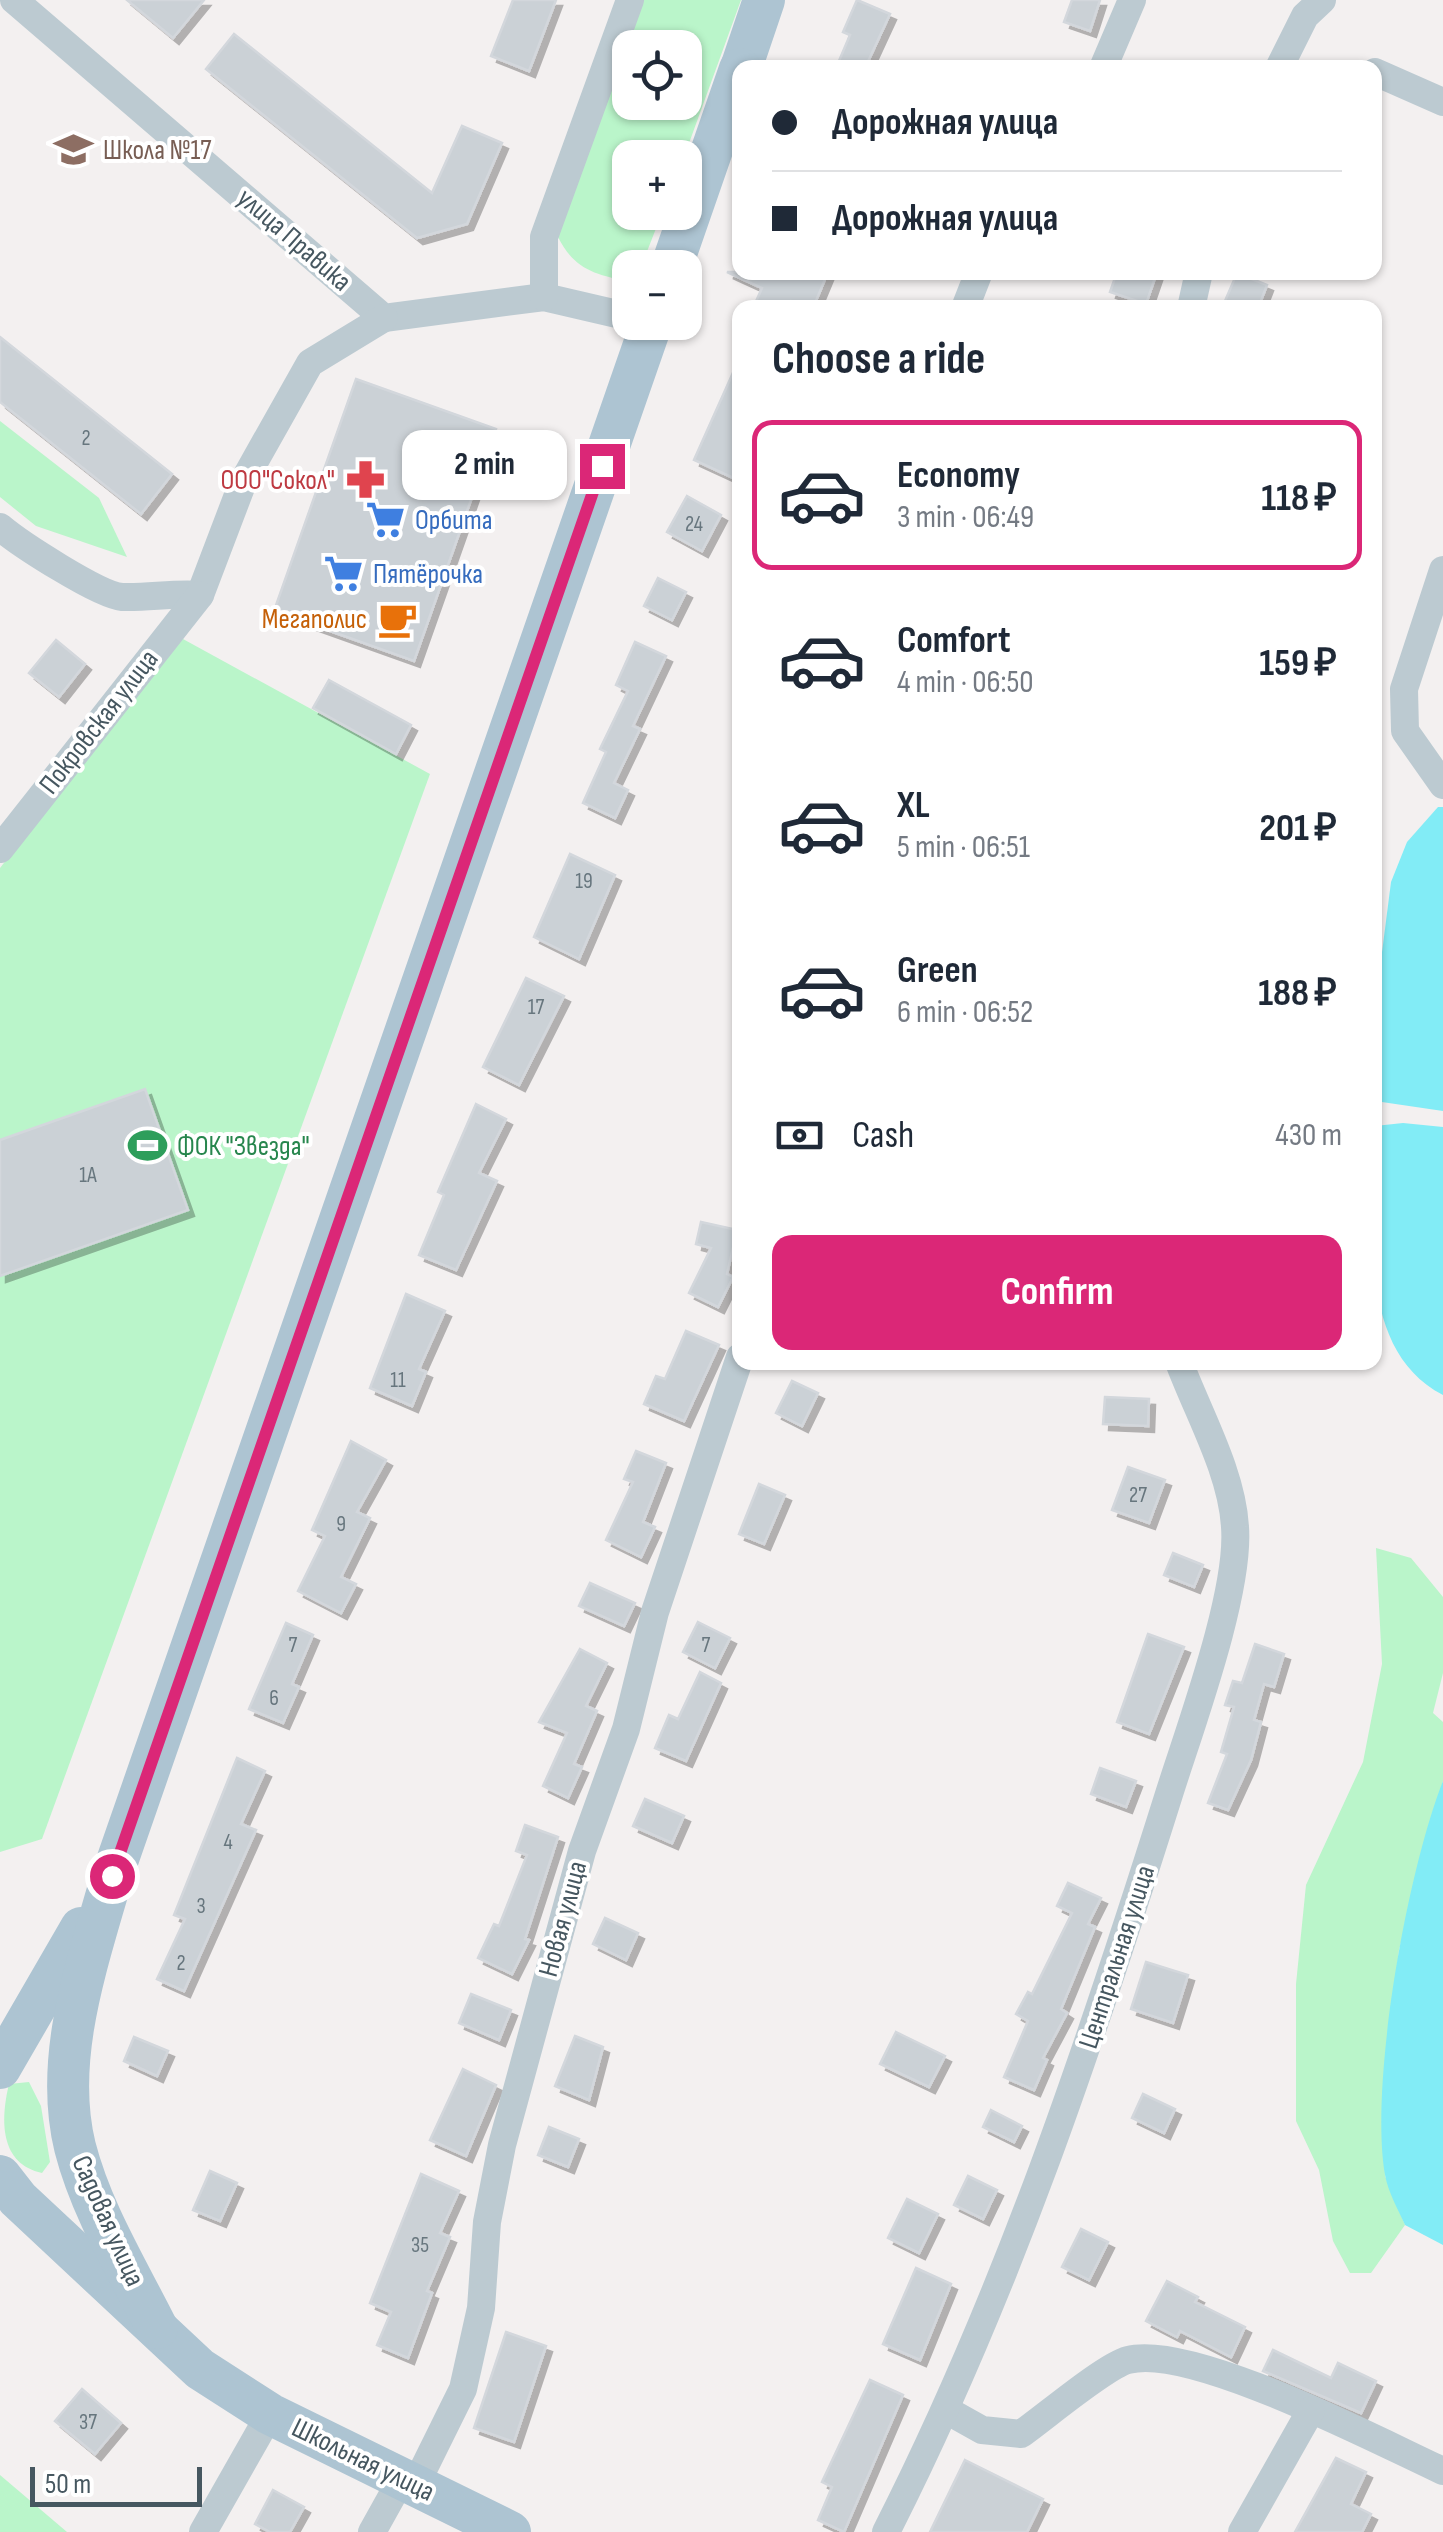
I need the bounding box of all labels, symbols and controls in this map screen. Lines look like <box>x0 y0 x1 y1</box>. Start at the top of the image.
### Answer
map controls <box>612 30 702 340</box>
button: locate <box>612 30 702 120</box>
text: Дорожная улица <box>832 100 1058 145</box>
school or university icon: Школа №17 <box>52 129 94 171</box>
place label: Школа №17 <box>103 134 212 167</box>
button: + <box>612 140 702 230</box>
street label: улица Правика <box>230 182 358 298</box>
text: Дорожная улица <box>832 196 1058 241</box>
button: − <box>612 250 702 340</box>
text: Choose a ride <box>772 332 985 387</box>
house number: 2 <box>81 425 91 452</box>
callout: 2 min <box>402 431 567 501</box>
route end <box>580 444 625 489</box>
text: 2 min <box>454 445 515 484</box>
icon: car <box>777 450 867 540</box>
text: Economy <box>897 453 1020 498</box>
pharmacy icon: ООО"Сокол" <box>344 459 386 501</box>
place label: ООО"Сокол" <box>221 464 335 497</box>
text: 118 ₽ <box>1261 476 1337 521</box>
text: 3 min · 06:49 <box>897 498 1034 537</box>
supermarket icon: Орбита <box>364 499 406 541</box>
place label: Орбита <box>415 504 493 537</box>
house number: 24 <box>685 511 703 538</box>
supermarket icon: Пятёрочка <box>322 553 364 595</box>
place label: Пятёрочка <box>373 558 483 591</box>
cafe icon: Мегаполис <box>376 598 418 640</box>
place label: Мегаполис <box>262 603 367 636</box>
icon: car <box>777 615 867 705</box>
text: Comfort <box>897 618 1011 663</box>
text: 159 ₽ <box>1259 641 1337 686</box>
street label: Покровская улица <box>33 643 165 801</box>
text: 4 min · 06:50 <box>897 663 1034 702</box>
icon: car <box>777 780 867 870</box>
text: XL <box>897 783 930 828</box>
text: 201 ₽ <box>1259 806 1337 851</box>
text: 5 min · 06:51 <box>897 828 1030 867</box>
house number: 19 <box>575 868 593 895</box>
icon: car <box>777 945 867 1035</box>
text: Green <box>897 948 978 993</box>
text: 188 ₽ <box>1258 971 1337 1016</box>
text: 6 min · 06:52 <box>897 993 1033 1032</box>
house number: 17 <box>528 994 544 1021</box>
icon: cash <box>772 1108 827 1163</box>
text: Cash <box>852 1113 914 1158</box>
text: 430 m <box>1275 1116 1342 1155</box>
sports icon: ФОК "Звезда" <box>126 1125 168 1167</box>
place label: ФОК "Звезда" <box>177 1130 310 1163</box>
house number: 1А <box>79 1162 97 1189</box>
button: Confirm <box>772 1235 1342 1350</box>
house number: 11 <box>390 1367 406 1394</box>
house number: 27 <box>1129 1482 1147 1509</box>
house number: 9 <box>336 1511 346 1538</box>
house number: 7 <box>289 1632 298 1659</box>
house number: 7 <box>702 1632 711 1659</box>
house number: 6 <box>269 1685 279 1712</box>
house number: 4 <box>223 1829 233 1856</box>
route start <box>90 1854 135 1899</box>
street label: Новая улица <box>532 1858 594 1980</box>
street label: Центральная улица <box>1072 1861 1162 2053</box>
house number: 3 <box>196 1893 206 1920</box>
house number: 2 <box>176 1950 186 1977</box>
street label: Садовая улица <box>65 2151 151 2291</box>
house number: 35 <box>411 2232 429 2259</box>
house number: 37 <box>79 2409 97 2436</box>
street label: Школьная улица <box>286 2411 440 2509</box>
scale bar <box>30 2462 202 2506</box>
text: 50 m <box>45 2468 91 2501</box>

